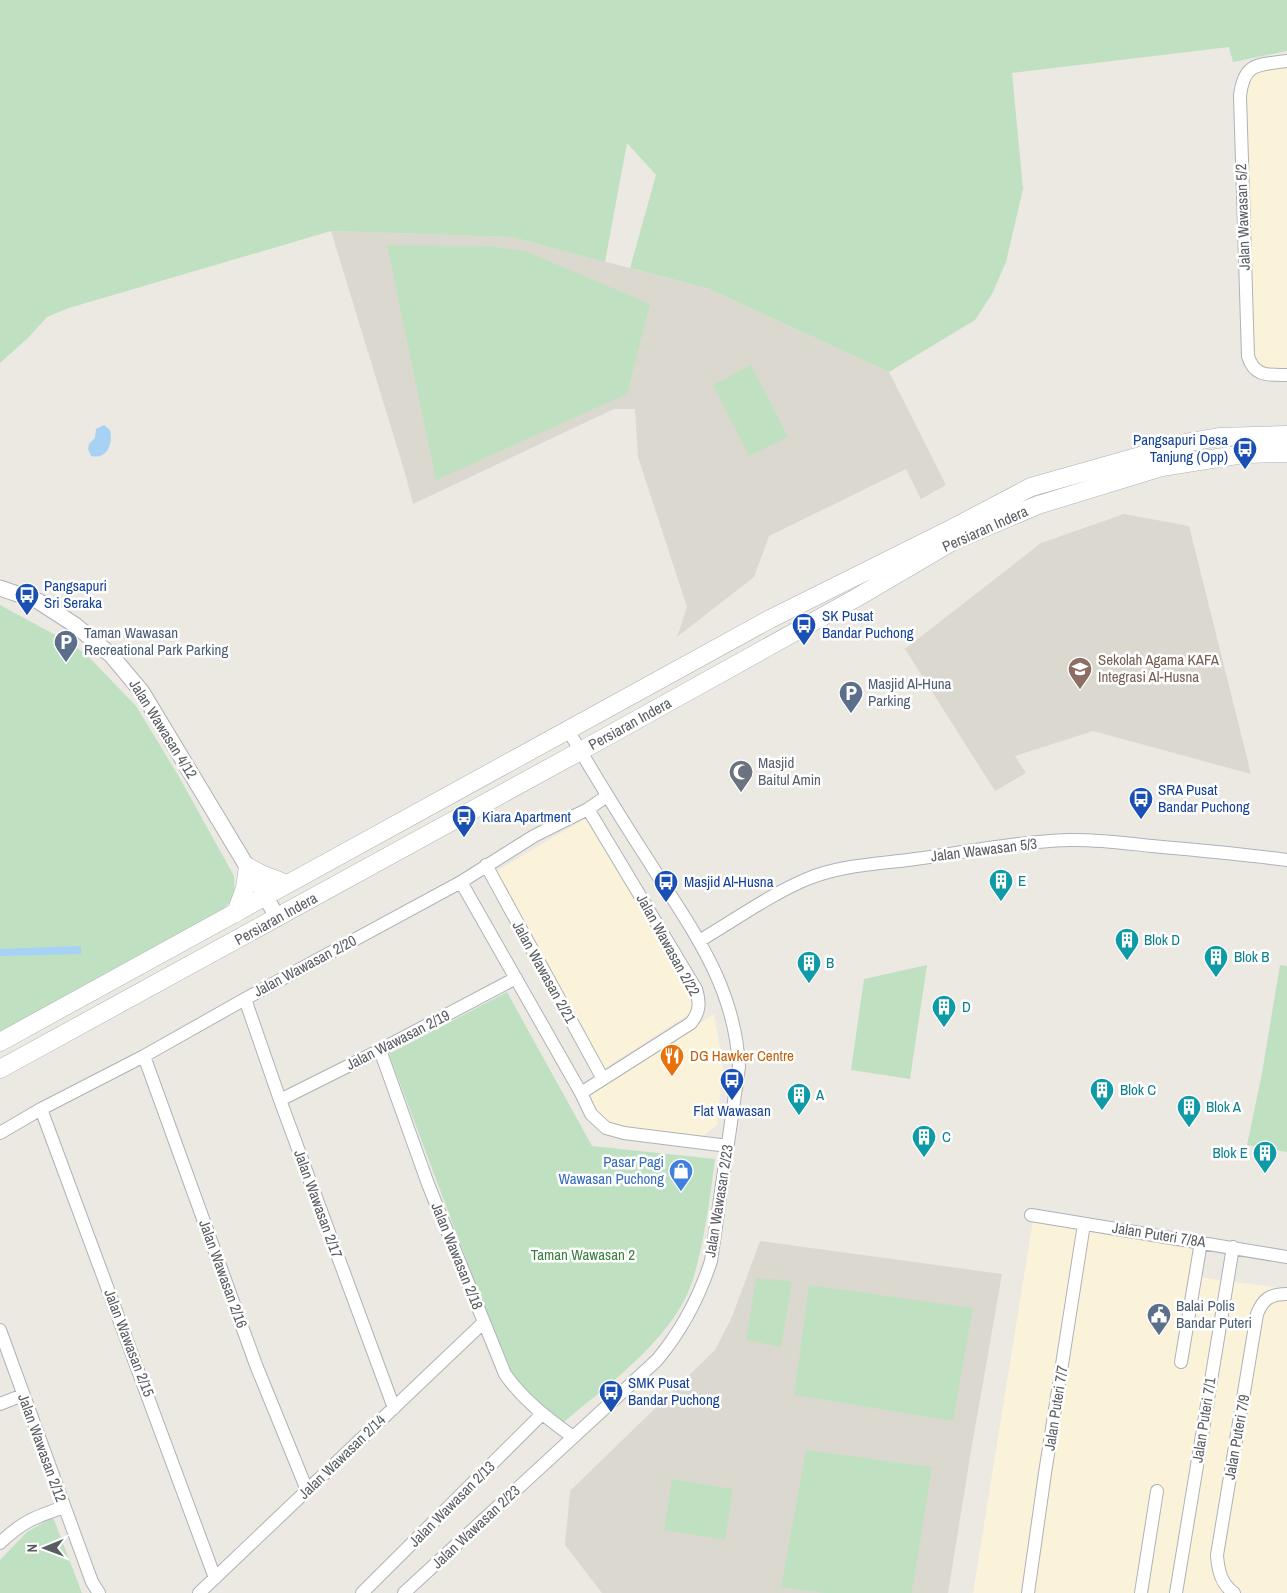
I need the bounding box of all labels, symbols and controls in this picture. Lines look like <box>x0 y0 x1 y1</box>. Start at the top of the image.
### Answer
street label: Jalan Wawasan 5/2 <box>1230 163 1255 271</box>
place label: Pangsapuri Desa Tanjung (Opp) <box>1133 429 1228 467</box>
bus stop icon: Pangsapuri Desa Tanjung (Opp) <box>1232 436 1258 470</box>
street label: Persiaran Indera <box>939 500 1031 557</box>
place label: Pangsapuri Sri Seraka <box>44 575 107 613</box>
bus stop icon: Pangsapuri Sri Seraka <box>14 582 40 616</box>
place label: SK Pusat Bandar Puchong <box>822 605 914 643</box>
bus stop icon: SK Pusat Bandar Puchong <box>791 612 817 646</box>
place label: Taman Wawasan Recreational Park Parking <box>84 622 228 660</box>
parking icon: Taman Wawasan Recreational Park Parking <box>53 629 79 663</box>
place label: Sekolah Agama KAFA Integrasi Al-Husna <box>1098 649 1220 687</box>
school or university icon: Sekolah Agama KAFA Integrasi Al-Husna <box>1067 656 1093 690</box>
place label: Masjid Al-Huna Parking <box>868 673 952 711</box>
street label: Jalan Wawasan 4/12 <box>124 675 203 783</box>
parking icon: Masjid Al-Huna Parking <box>838 680 864 714</box>
street label: Persiaran Indera <box>585 692 675 755</box>
place label: Masjid Baitul Amin <box>758 752 821 790</box>
mosque icon: Masjid Baitul Amin <box>728 759 754 793</box>
place label: SRA Pusat Bandar Puchong <box>1158 779 1250 817</box>
bus stop icon: SRA Pusat Bandar Puchong <box>1128 786 1154 820</box>
bus stop icon: Kiara Apartment <box>451 804 477 838</box>
place label: Kiara Apartment <box>482 806 571 827</box>
street label: Jalan Wawasan 5/3 <box>930 833 1038 866</box>
building icon: E <box>988 868 1014 902</box>
bus stop icon: Masjid Al-Husna <box>653 869 679 903</box>
place label: E <box>1018 870 1026 891</box>
place label: Masjid Al-Husna <box>684 871 774 892</box>
street label: Persiaran Indera <box>231 887 321 950</box>
street label: Jalan Wawasan 2/22 <box>632 890 705 1000</box>
street label: Jalan Wawasan 2/21 <box>508 917 581 1027</box>
building icon: Blok D <box>1114 927 1140 961</box>
place label: Blok D <box>1144 929 1180 950</box>
street label: Jalan Wawasan 2/20 <box>250 930 360 1002</box>
building icon: Blok B <box>1203 944 1229 978</box>
place label: Blok B <box>1234 946 1270 967</box>
building icon: B <box>796 950 822 984</box>
place label: B <box>826 952 834 973</box>
building icon: D <box>931 994 957 1028</box>
place label: D <box>962 996 971 1017</box>
street label: Jalan Wawasan 2/19 <box>342 1004 453 1075</box>
restaurant icon: DG Hawker Centre <box>659 1043 685 1077</box>
place label: DG Hawker Centre <box>690 1045 794 1066</box>
bus stop icon: Flat Wawasan <box>719 1067 745 1101</box>
building icon: Blok C <box>1089 1077 1115 1111</box>
place label: Blok C <box>1120 1079 1156 1100</box>
building icon: A <box>786 1082 812 1116</box>
place label: A <box>815 1084 825 1105</box>
building icon: Blok A <box>1176 1094 1202 1128</box>
place label: Blok A <box>1206 1096 1242 1117</box>
place label: Flat Wawasan <box>693 1100 771 1121</box>
building icon: C <box>911 1124 937 1158</box>
place label: C <box>942 1126 951 1147</box>
building icon: Blok E <box>1252 1140 1278 1174</box>
place label: Blok E <box>1212 1142 1248 1163</box>
street label: Jalan Wawasan 2/23 <box>699 1143 738 1259</box>
street label: Jalan Wawasan 2/17 <box>289 1147 348 1261</box>
place label: Pasar Pagi Wawasan Puchong <box>558 1151 664 1189</box>
shop icon: Pasar Pagi Wawasan Puchong <box>668 1158 694 1192</box>
street label: Jalan Wawasan 2/18 <box>426 1199 489 1313</box>
street label: Jalan Wawasan 2/16 <box>194 1217 253 1331</box>
street label: Jalan Puteri 7/8A <box>1111 1217 1208 1252</box>
park label: Taman Wawasan 2 <box>531 1244 635 1265</box>
street label: Jalan Wawasan 2/15 <box>99 1286 160 1400</box>
place label: Balai Polis Bandar Puteri <box>1176 1295 1252 1333</box>
public building icon: Balai Polis Bandar Puteri <box>1146 1302 1172 1336</box>
street label: Jalan Puteri 7/7 <box>1038 1364 1073 1452</box>
place label: SMK Pusat Bandar Puchong <box>628 1372 720 1410</box>
street label: Jalan Puteri 7/1 <box>1186 1376 1221 1464</box>
bus stop icon: SMK Pusat Bandar Puchong <box>598 1379 624 1413</box>
street label: Jalan Wawasan 2/12 <box>13 1391 72 1505</box>
street label: Jalan Puteri 7/9 <box>1219 1393 1254 1481</box>
street label: Jalan Wawasan 2/14 <box>293 1409 390 1504</box>
street label: Jalan Wawasan 2/13 <box>404 1456 499 1551</box>
street label: Jalan Wawasan 2/23 <box>427 1480 525 1573</box>
north arrow <box>20 1523 70 1573</box>
text: N <box>23 1544 41 1553</box>

